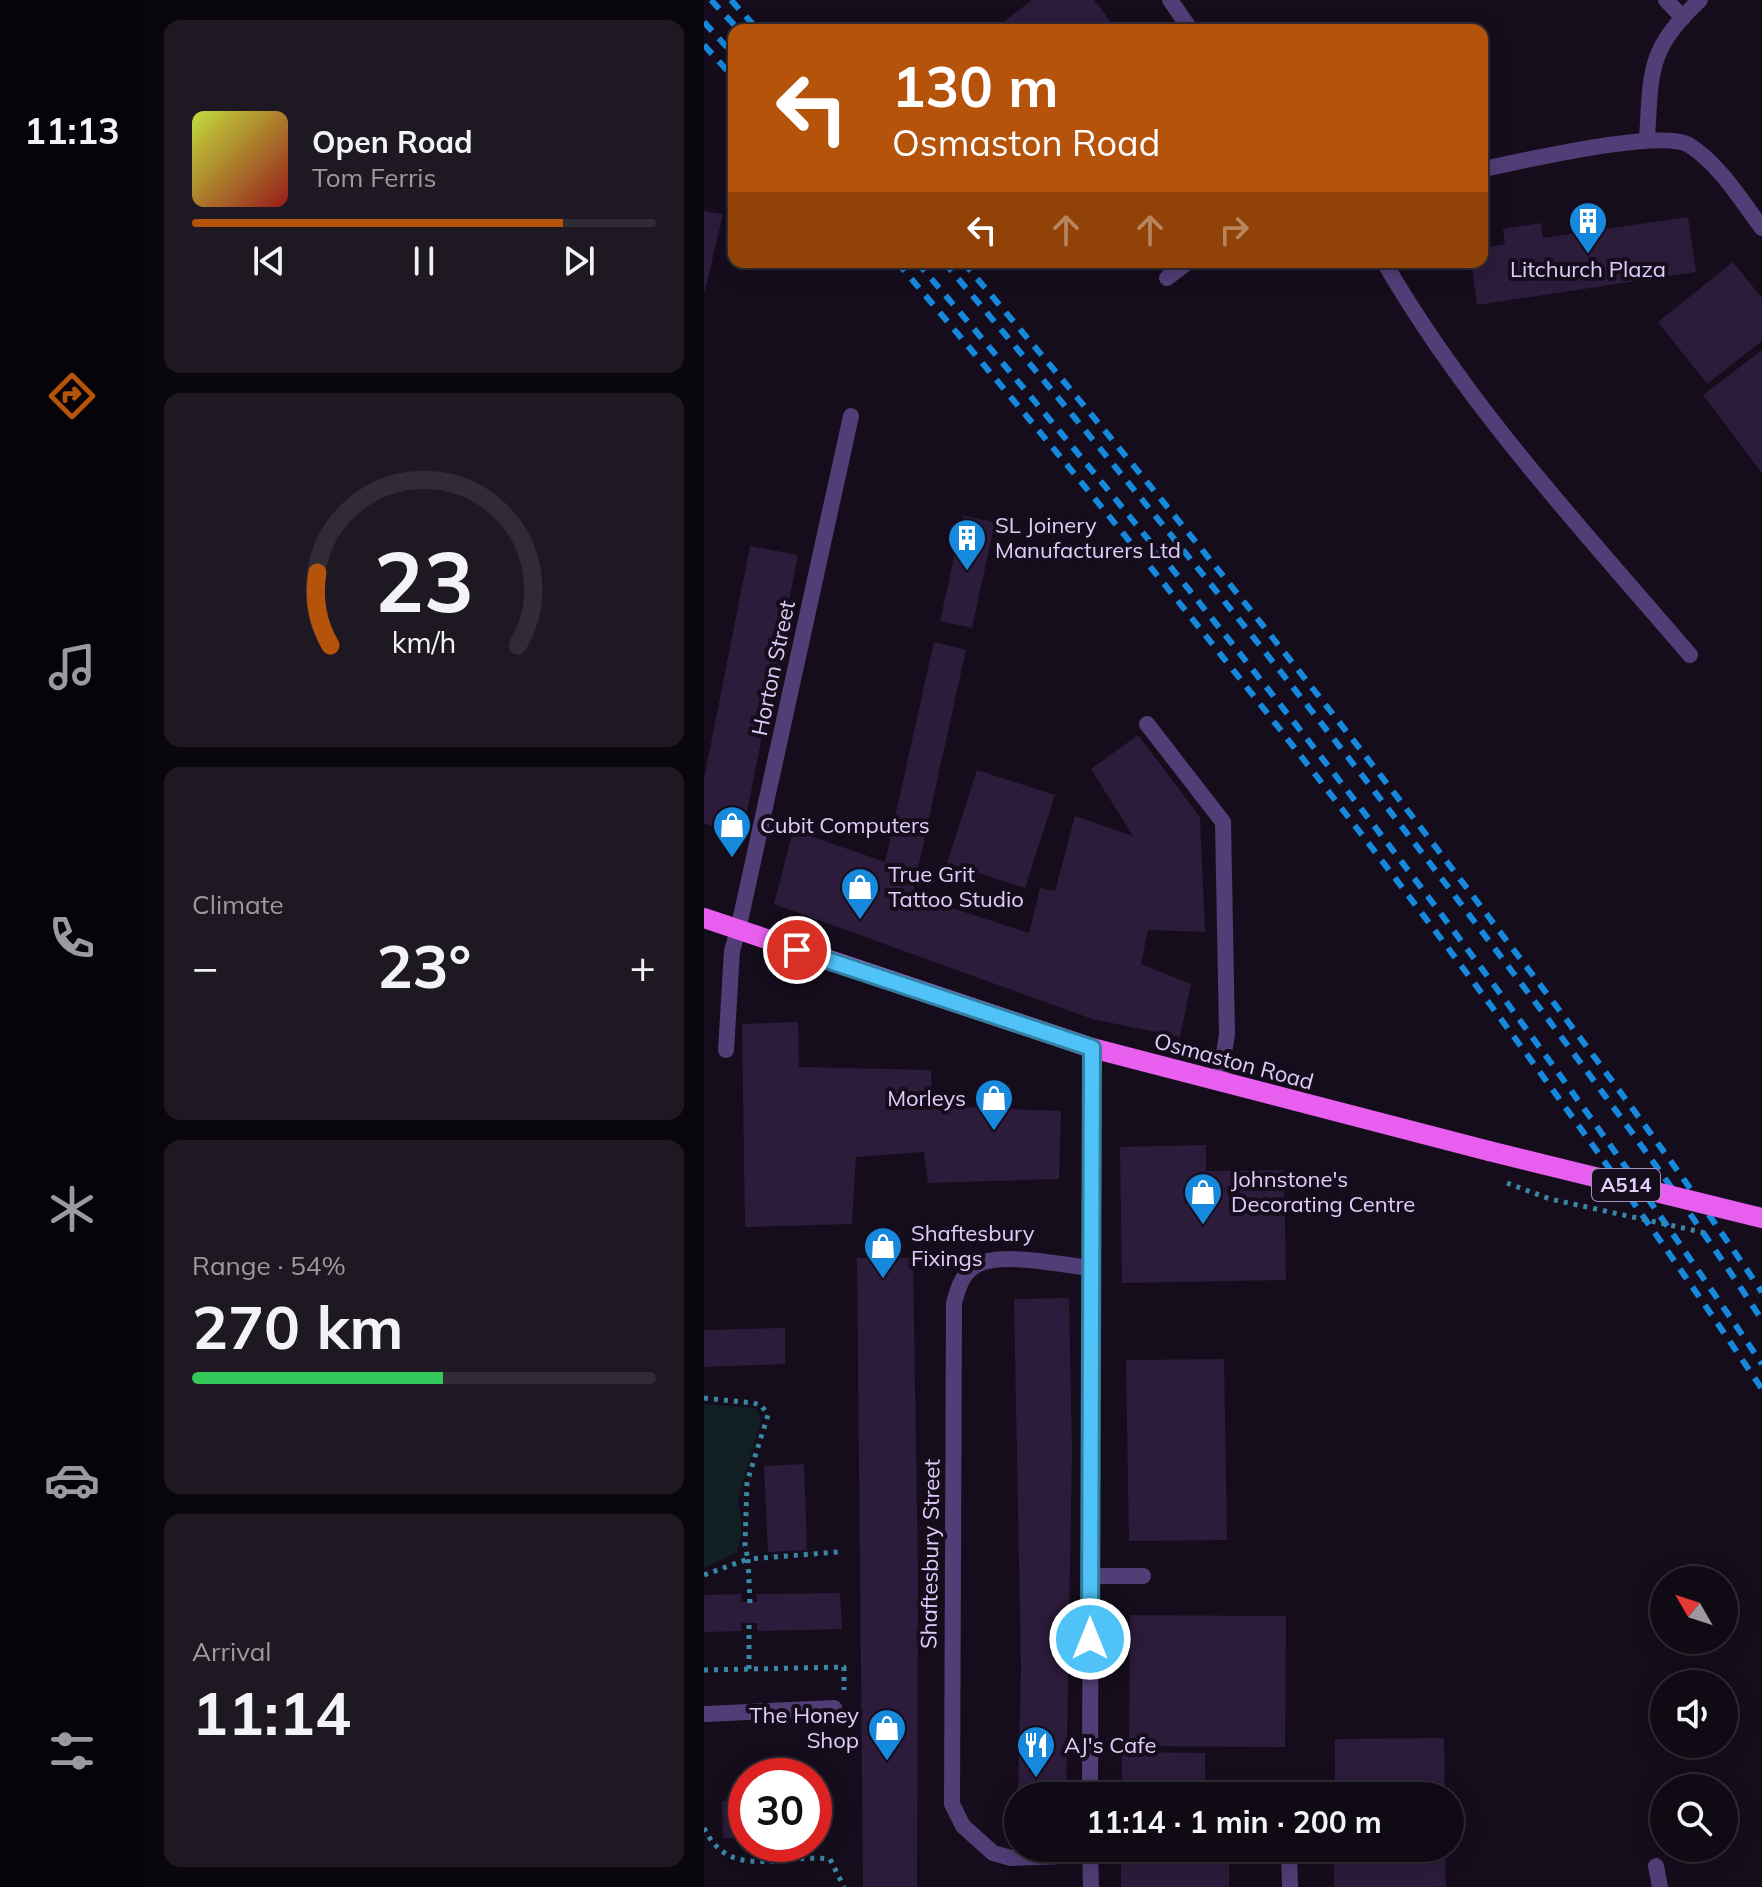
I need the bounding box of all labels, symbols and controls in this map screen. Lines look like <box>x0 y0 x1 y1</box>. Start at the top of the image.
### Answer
text: 130 m <box>892 51 1059 121</box>
icon: left <box>760 56 864 160</box>
text: 11:13 <box>24 108 120 153</box>
text: Osmaston Road <box>892 120 1160 165</box>
text: Open Road <box>312 123 473 161</box>
text: Tom Ferris <box>312 161 436 194</box>
building icon: Litchurch Plaza <box>1567 200 1609 255</box>
icon: left <box>960 208 1004 252</box>
icon: ahead <box>1044 208 1088 252</box>
icon: ahead <box>1128 208 1172 252</box>
icon: right <box>1212 208 1256 252</box>
icon: previous <box>247 239 291 283</box>
icon: pause <box>402 239 446 283</box>
icon: next <box>557 239 601 283</box>
place label: Litchurch Plaza <box>1510 255 1666 283</box>
icon: directions <box>44 368 100 424</box>
place label: SL Joinery Manufacturers Ltd <box>995 511 1181 564</box>
building icon: SL Joinery Manufacturers Ltd <box>946 517 988 572</box>
text: 23 <box>374 528 474 633</box>
street label: Horton Street <box>745 597 801 738</box>
text: km/h <box>392 624 456 660</box>
icon: music <box>44 639 100 695</box>
shop icon: Cubit Computers <box>711 804 753 859</box>
place label: Cubit Computers <box>760 811 930 839</box>
place label: True Grit Tattoo Studio <box>888 860 1024 913</box>
shop icon: True Grit Tattoo Studio <box>839 866 881 921</box>
text: Climate <box>192 888 284 921</box>
icon: phone <box>44 910 100 966</box>
pin <box>763 916 831 984</box>
text: 23° <box>377 928 471 1003</box>
icon: arrive <box>775 928 819 972</box>
text: − <box>192 939 218 994</box>
text: + <box>630 939 656 994</box>
street label: Osmaston Road <box>1151 1026 1317 1096</box>
shop icon: Morleys <box>973 1077 1015 1132</box>
place label: Morleys <box>887 1084 966 1112</box>
place label: Johnstone's Decorating Centre <box>1231 1165 1415 1218</box>
road number: A514 <box>1592 1169 1660 1201</box>
shop icon: Johnstone's Decorating Centre <box>1182 1171 1224 1226</box>
icon: climate <box>44 1181 100 1237</box>
place label: Shaftesbury Fixings <box>911 1219 1035 1272</box>
shop icon: Shaftesbury Fixings <box>862 1225 904 1280</box>
text: Range · 54% <box>192 1249 346 1282</box>
text: 270 km <box>192 1289 404 1364</box>
icon: car <box>44 1452 100 1508</box>
street label: Shaftesbury Street <box>914 1458 946 1649</box>
north arrow <box>1650 1566 1738 1654</box>
map controls <box>1650 1566 1738 1862</box>
position arrow <box>1048 1597 1132 1681</box>
text: Arrival <box>192 1635 272 1668</box>
button: sound <box>1650 1670 1738 1758</box>
text: 11:14 <box>192 1675 351 1750</box>
place label: The Honey Shop <box>749 1701 859 1754</box>
shop icon: The Honey Shop <box>866 1707 908 1762</box>
icon: filters <box>44 1723 100 1779</box>
restaurant icon: AJ's Cafe <box>1015 1724 1057 1779</box>
place label: AJ's Cafe <box>1064 1731 1156 1759</box>
speed limit sign: 30 <box>728 1758 832 1862</box>
button: search <box>1650 1774 1738 1862</box>
text: 11:14 · 1 min · 200 m <box>1086 1803 1382 1841</box>

